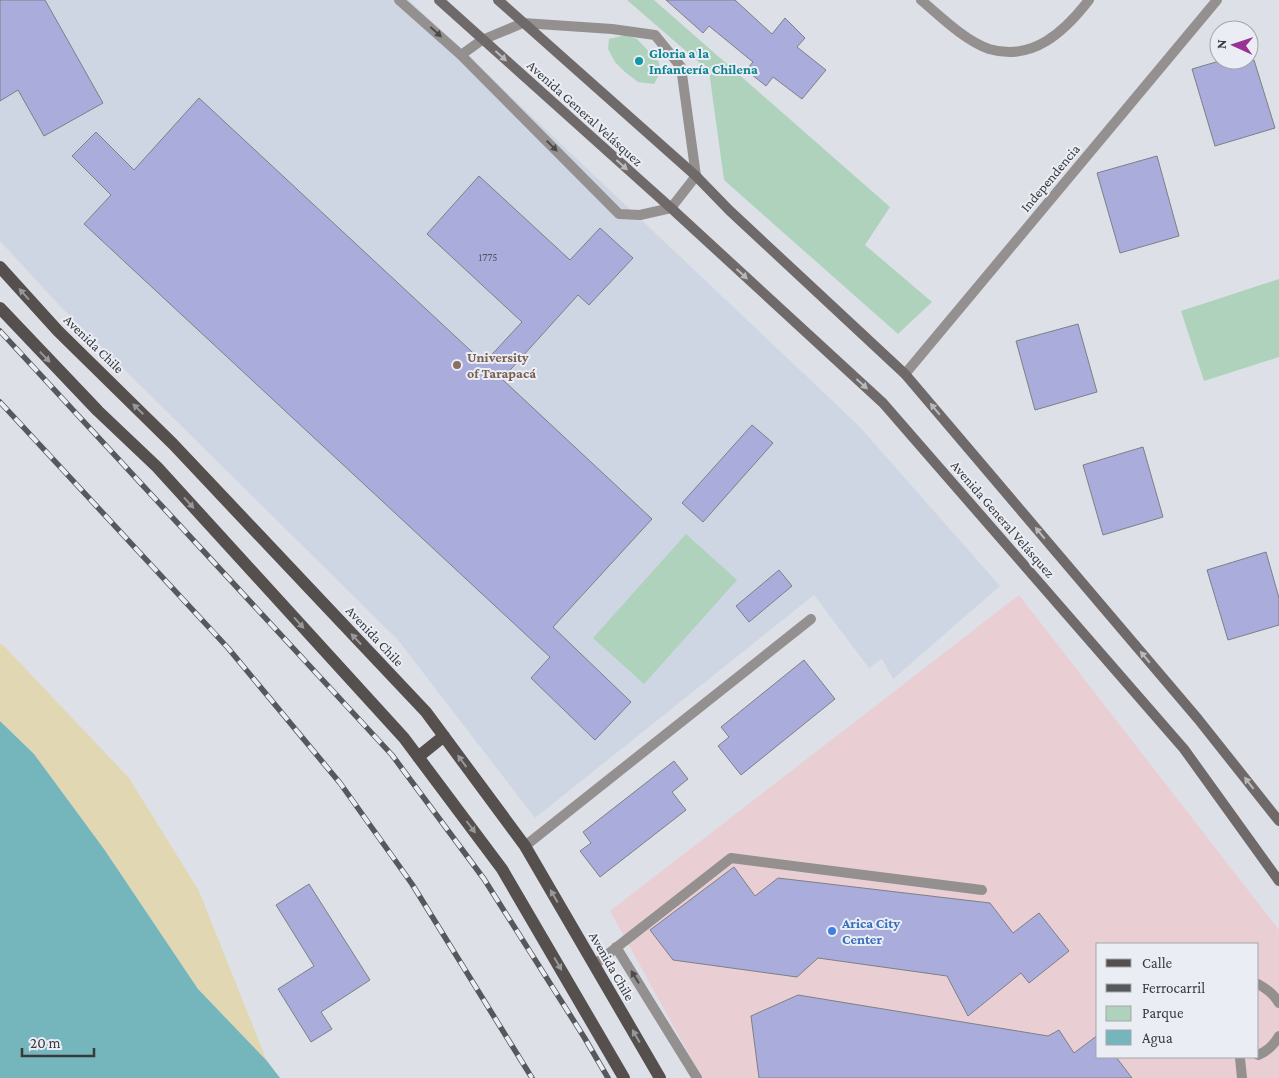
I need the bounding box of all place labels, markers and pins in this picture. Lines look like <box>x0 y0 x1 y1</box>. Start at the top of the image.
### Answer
place label: Gloria a la Infantería Chilena <box>649 45 758 77</box>
marker: Gloria a la Infantería Chilena <box>633 55 645 67</box>
place label: University of Tarapacá <box>467 349 536 381</box>
marker: University of Tarapacá <box>451 359 463 371</box>
place label: Arica City Center <box>841 915 900 947</box>
marker: Arica City Center <box>826 925 838 937</box>

